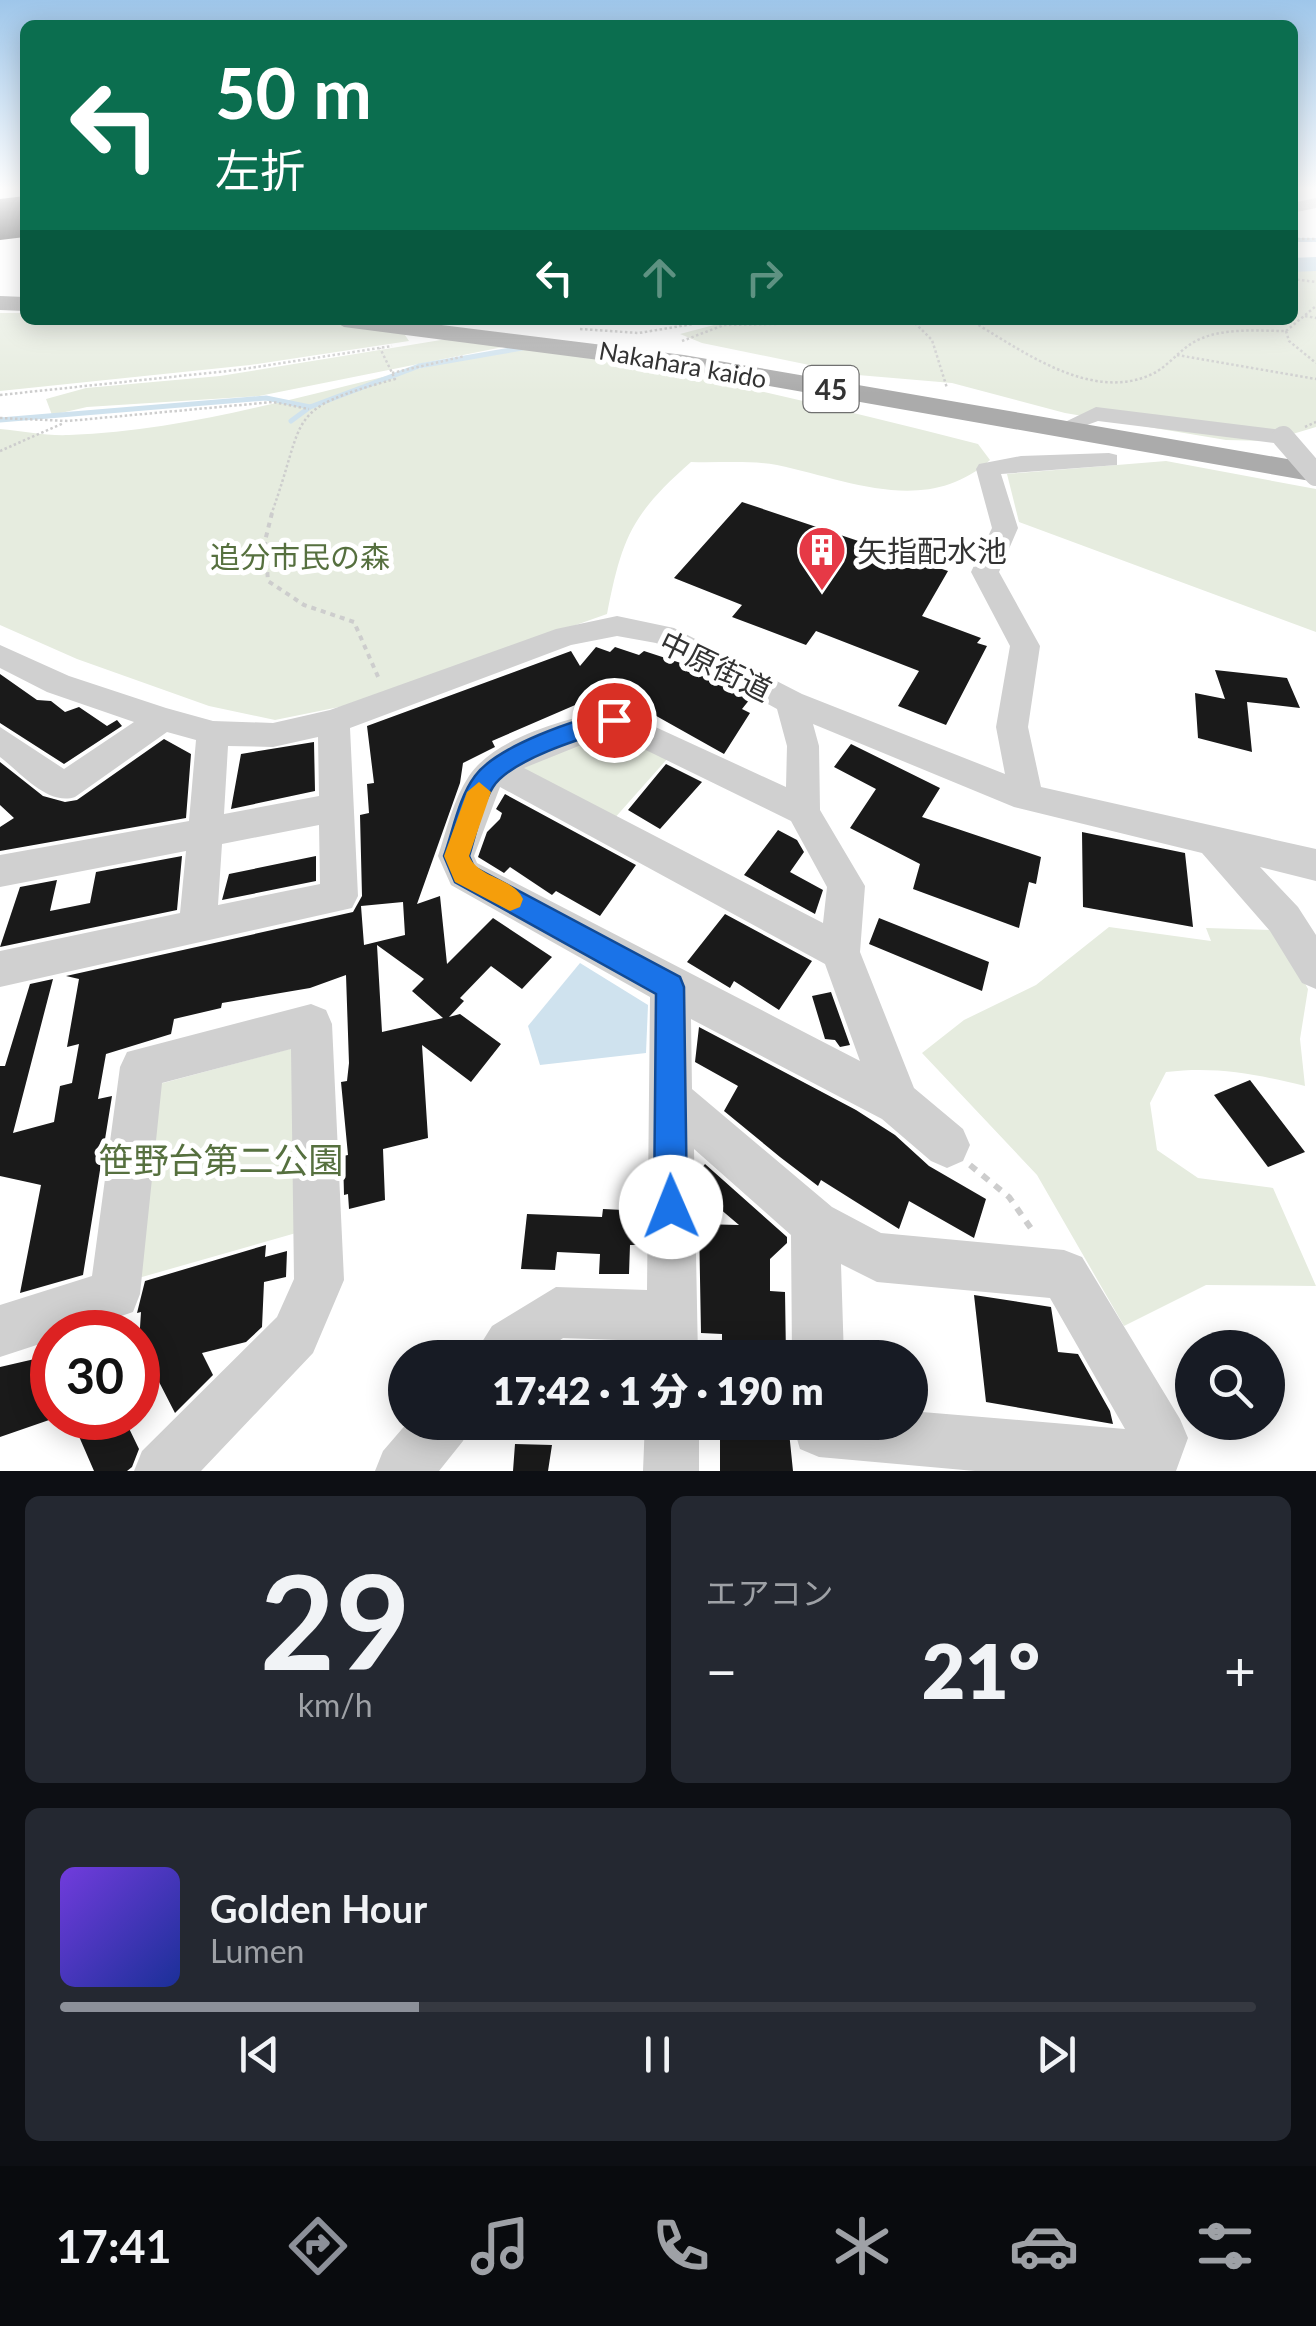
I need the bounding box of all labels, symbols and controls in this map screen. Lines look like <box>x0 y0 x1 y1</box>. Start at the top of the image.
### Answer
text: 50 m <box>215 50 372 134</box>
icon: left <box>50 60 180 190</box>
text: 左折 <box>215 143 305 197</box>
icon: left <box>527 250 582 305</box>
icon: ahead <box>632 250 687 305</box>
icon: right <box>737 250 792 305</box>
street label: Nakahara kaido <box>597 334 769 394</box>
road number: 45 <box>804 366 858 412</box>
building icon: 矢指配水池 <box>796 524 848 592</box>
place label: 矢指配水池 <box>857 532 1007 568</box>
park label: 追分市民の森 <box>210 538 390 574</box>
street label: 中原街道 <box>654 623 778 707</box>
pin <box>572 678 657 763</box>
icon: arrive <box>587 693 642 748</box>
park label: 笹野台第二公園 <box>98 1138 344 1180</box>
position arrow <box>619 1155 723 1259</box>
speed limit sign: 30 <box>30 1310 160 1440</box>
map controls <box>1175 1330 1285 1440</box>
button: search <box>1175 1330 1285 1440</box>
text: 17:42 · 1 分 · 190 m <box>492 1367 824 1413</box>
text: 29 <box>260 1542 411 1698</box>
text: エアコン <box>706 1573 834 1612</box>
text: 21° <box>922 1625 1040 1715</box>
text: − <box>706 1637 737 1703</box>
text: + <box>1224 1637 1256 1703</box>
text: km/h <box>298 1685 373 1724</box>
text: Golden Hour <box>210 1885 427 1931</box>
text: Lumen <box>210 1931 304 1970</box>
icon: previous <box>232 2027 287 2082</box>
icon: pause <box>630 2027 685 2082</box>
icon: next <box>1029 2027 1084 2082</box>
icon: directions <box>283 2211 353 2281</box>
icon: music <box>465 2211 535 2281</box>
icon: phone <box>646 2211 716 2281</box>
icon: climate <box>827 2211 897 2281</box>
icon: car <box>1009 2211 1079 2281</box>
icon: filters <box>1190 2211 1260 2281</box>
text: 17:41 <box>56 2219 172 2273</box>

